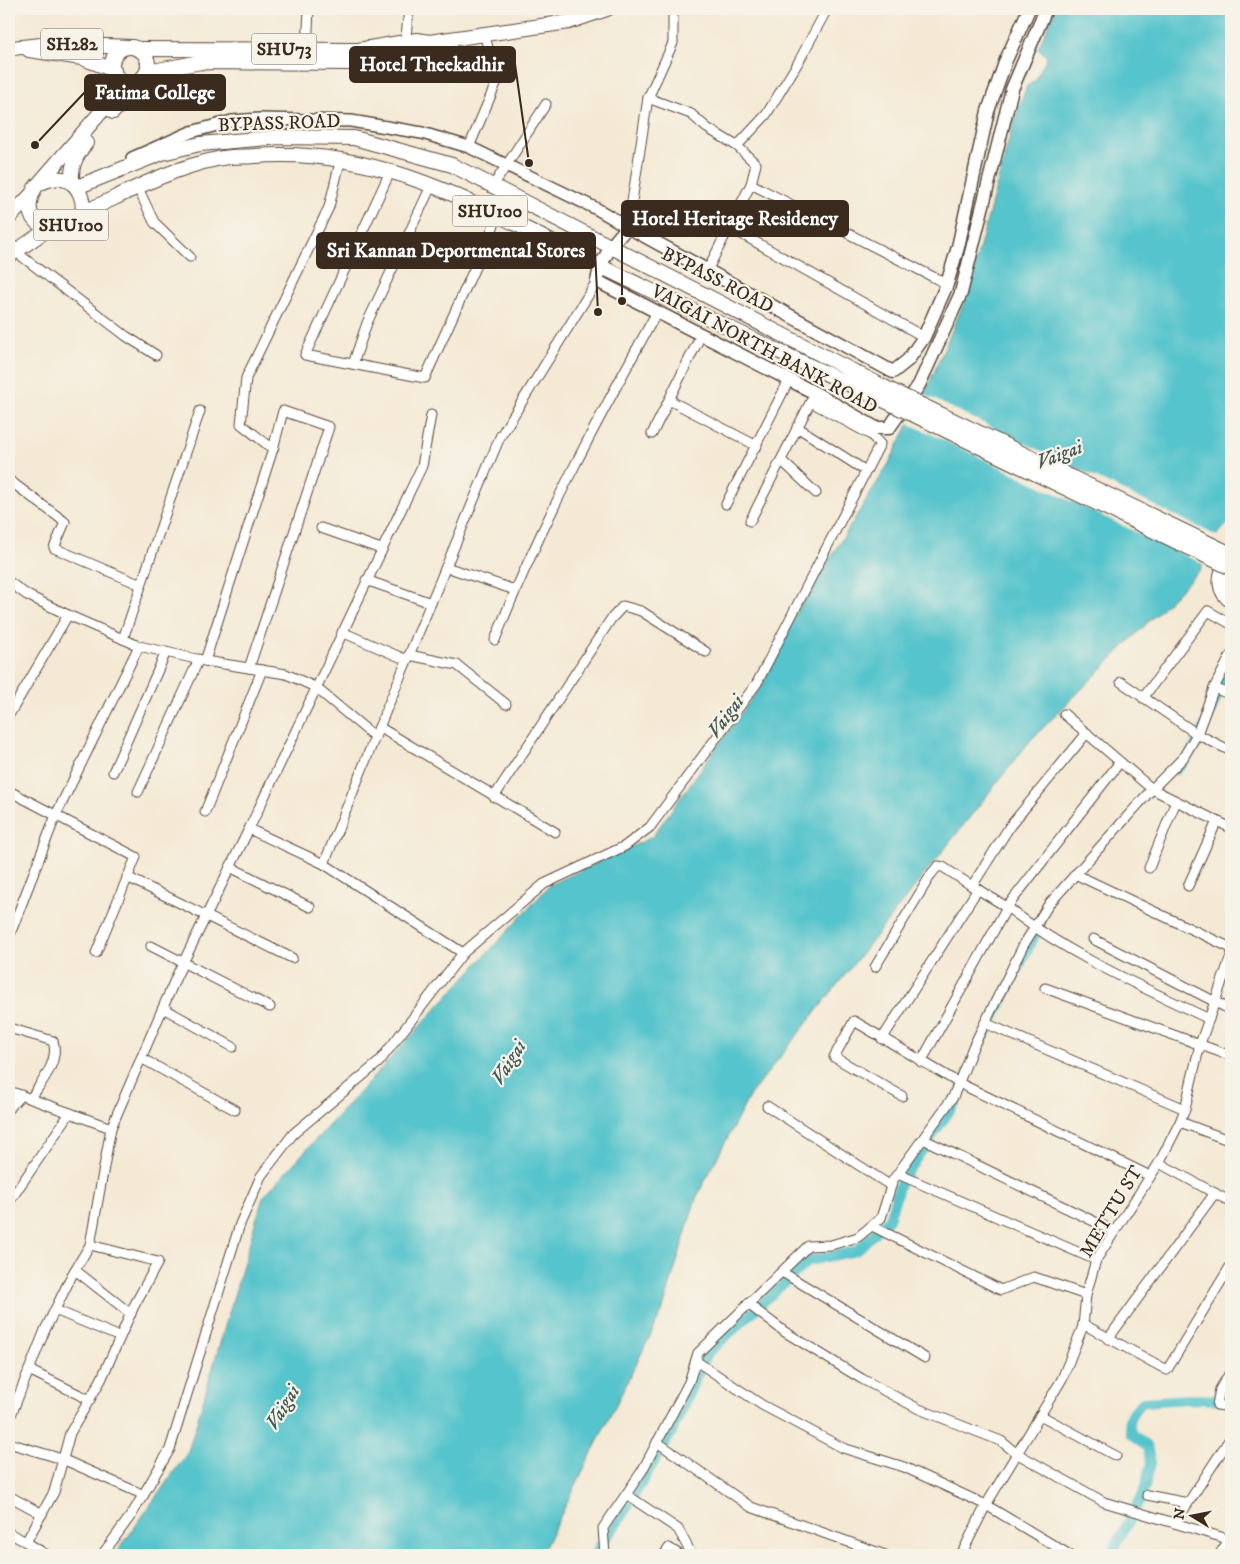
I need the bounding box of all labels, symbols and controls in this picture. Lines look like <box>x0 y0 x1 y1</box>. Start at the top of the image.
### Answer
road number: SH282 <box>41 29 103 60</box>
road number: SHU73 <box>252 34 316 64</box>
callout: Hotel Theekadhir <box>350 47 515 82</box>
text: Hotel Theekadhir <box>360 53 505 78</box>
callout: Fatima College <box>85 75 225 110</box>
text: Fatima College <box>95 81 216 106</box>
street label: BYPASS ROAD <box>217 110 341 137</box>
road number: SHU100 <box>452 196 528 227</box>
callout: Hotel Heritage Residency <box>622 201 848 236</box>
text: Hotel Heritage Residency <box>632 207 838 232</box>
road number: SHU100 <box>34 210 108 240</box>
callout: Sri Kannan Deportmental Stores <box>317 233 595 268</box>
text: Sri Kannan Deportmental Stores <box>327 239 586 264</box>
street label: BYPASS ROAD <box>657 242 777 318</box>
street label: VAIGAI NORTH BANK ROAD <box>646 279 881 419</box>
water label: Vaigai <box>1033 435 1088 476</box>
water label: Vaigai <box>702 689 751 743</box>
water label: Vaigai <box>486 1035 533 1090</box>
street label: METTU ST <box>1075 1161 1148 1262</box>
water label: Vaigai <box>260 1379 307 1435</box>
north arrow <box>1168 1492 1218 1542</box>
text: N <box>1170 1506 1190 1521</box>

